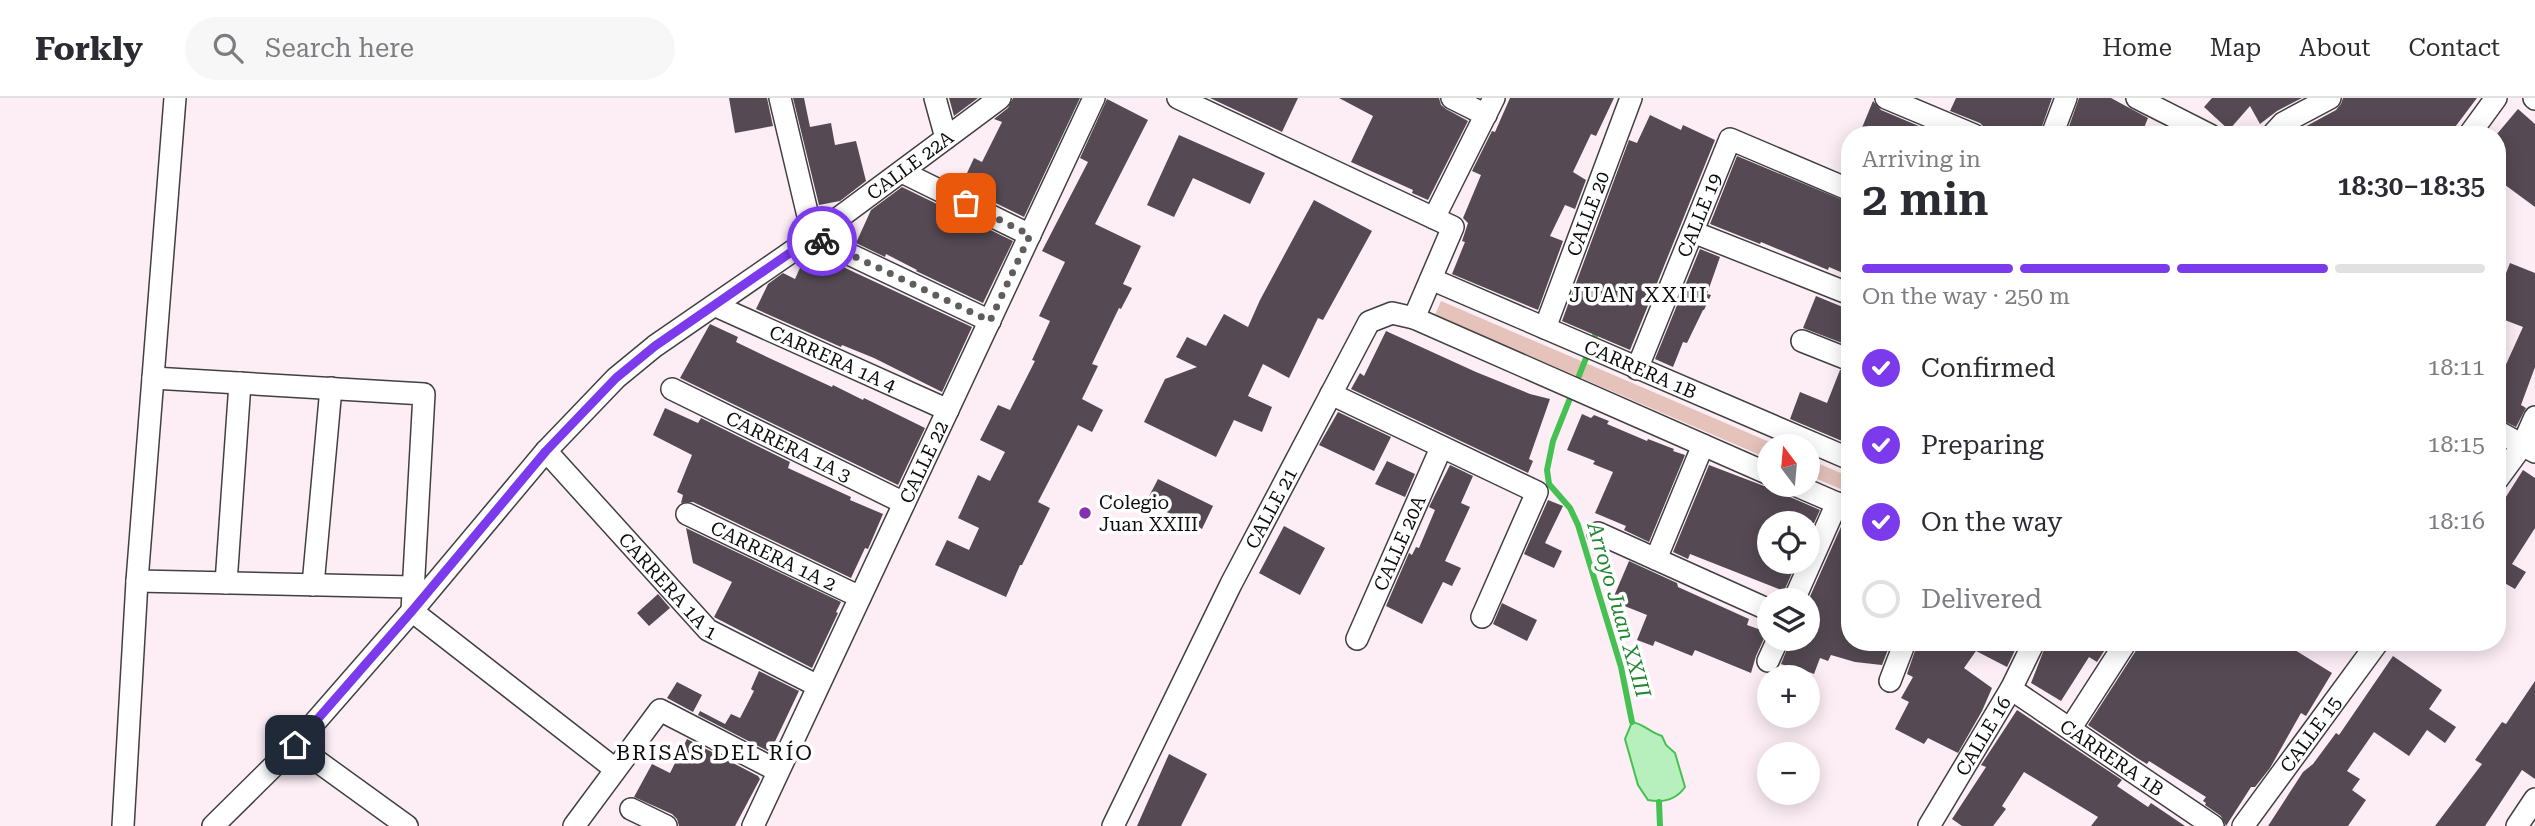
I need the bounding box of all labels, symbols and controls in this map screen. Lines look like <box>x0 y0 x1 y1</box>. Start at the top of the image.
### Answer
search box <box>185 17 675 80</box>
text: Forkly <box>35 29 143 68</box>
icon: search <box>209 29 247 67</box>
text: Search here <box>265 33 414 63</box>
text: Home <box>2102 34 2172 62</box>
text: Map <box>2210 34 2261 62</box>
text: About <box>2299 34 2370 62</box>
text: Contact <box>2408 34 2500 62</box>
street label: CALLE 22A <box>862 125 958 205</box>
text: Arriving in <box>1862 146 1981 173</box>
street label: CALLE 20 <box>1562 168 1615 259</box>
street label: CALLE 19 <box>1672 170 1727 261</box>
text: 18:30–18:35 <box>2337 171 2485 201</box>
text: 2 min <box>1862 172 1989 226</box>
pin <box>936 173 996 233</box>
icon: bag <box>947 184 985 222</box>
courier <box>787 206 857 276</box>
icon: bike <box>803 222 841 260</box>
district label: JUAN XXIII <box>1569 283 1709 307</box>
text: On the way · 250 m <box>1862 283 2070 310</box>
street label: CARRERA 1A 4 <box>766 320 900 397</box>
street label: CARRERA 1B <box>1580 335 1700 404</box>
icon: check <box>1862 349 1900 387</box>
text: Confirmed <box>1921 353 2056 383</box>
text: 18:11 <box>2428 354 2485 381</box>
street label: CARRERA 1A 3 <box>722 406 855 487</box>
street label: CALLE 22 <box>895 417 953 507</box>
icon: check <box>1862 426 1900 464</box>
text: Preparing <box>1921 430 2044 460</box>
text: 18:15 <box>2428 431 2485 458</box>
north arrow <box>1757 434 1820 497</box>
map controls <box>1757 434 1820 805</box>
street label: CALLE 21 <box>1241 464 1302 553</box>
place label: Colegio Juan XXIII <box>1099 491 1198 536</box>
street label: CALLE 20A <box>1369 491 1431 594</box>
icon: check <box>1862 503 1900 541</box>
marker: Colegio Juan XXIII <box>1077 505 1093 521</box>
text: On the way <box>1921 507 2062 537</box>
text: 18:16 <box>2428 508 2485 535</box>
button: locate <box>1757 511 1820 574</box>
street label: CARRERA 1A 2 <box>707 516 840 596</box>
water label: Arroyo Juan XXIII <box>1582 518 1656 701</box>
street label: CARRERA 1A 1 <box>613 528 721 645</box>
text: Delivered <box>1921 584 2042 614</box>
button: layers <box>1757 588 1820 651</box>
button: + <box>1757 665 1820 728</box>
street label: CALLE 16 <box>1951 692 2016 780</box>
street label: CALLE 15 <box>2275 692 2346 777</box>
pin <box>265 715 325 775</box>
street label: CARRERA 1B <box>2055 715 2168 801</box>
icon: home <box>276 726 314 764</box>
district label: BRISAS DEL RÍO <box>616 740 814 765</box>
button: − <box>1757 742 1820 805</box>

